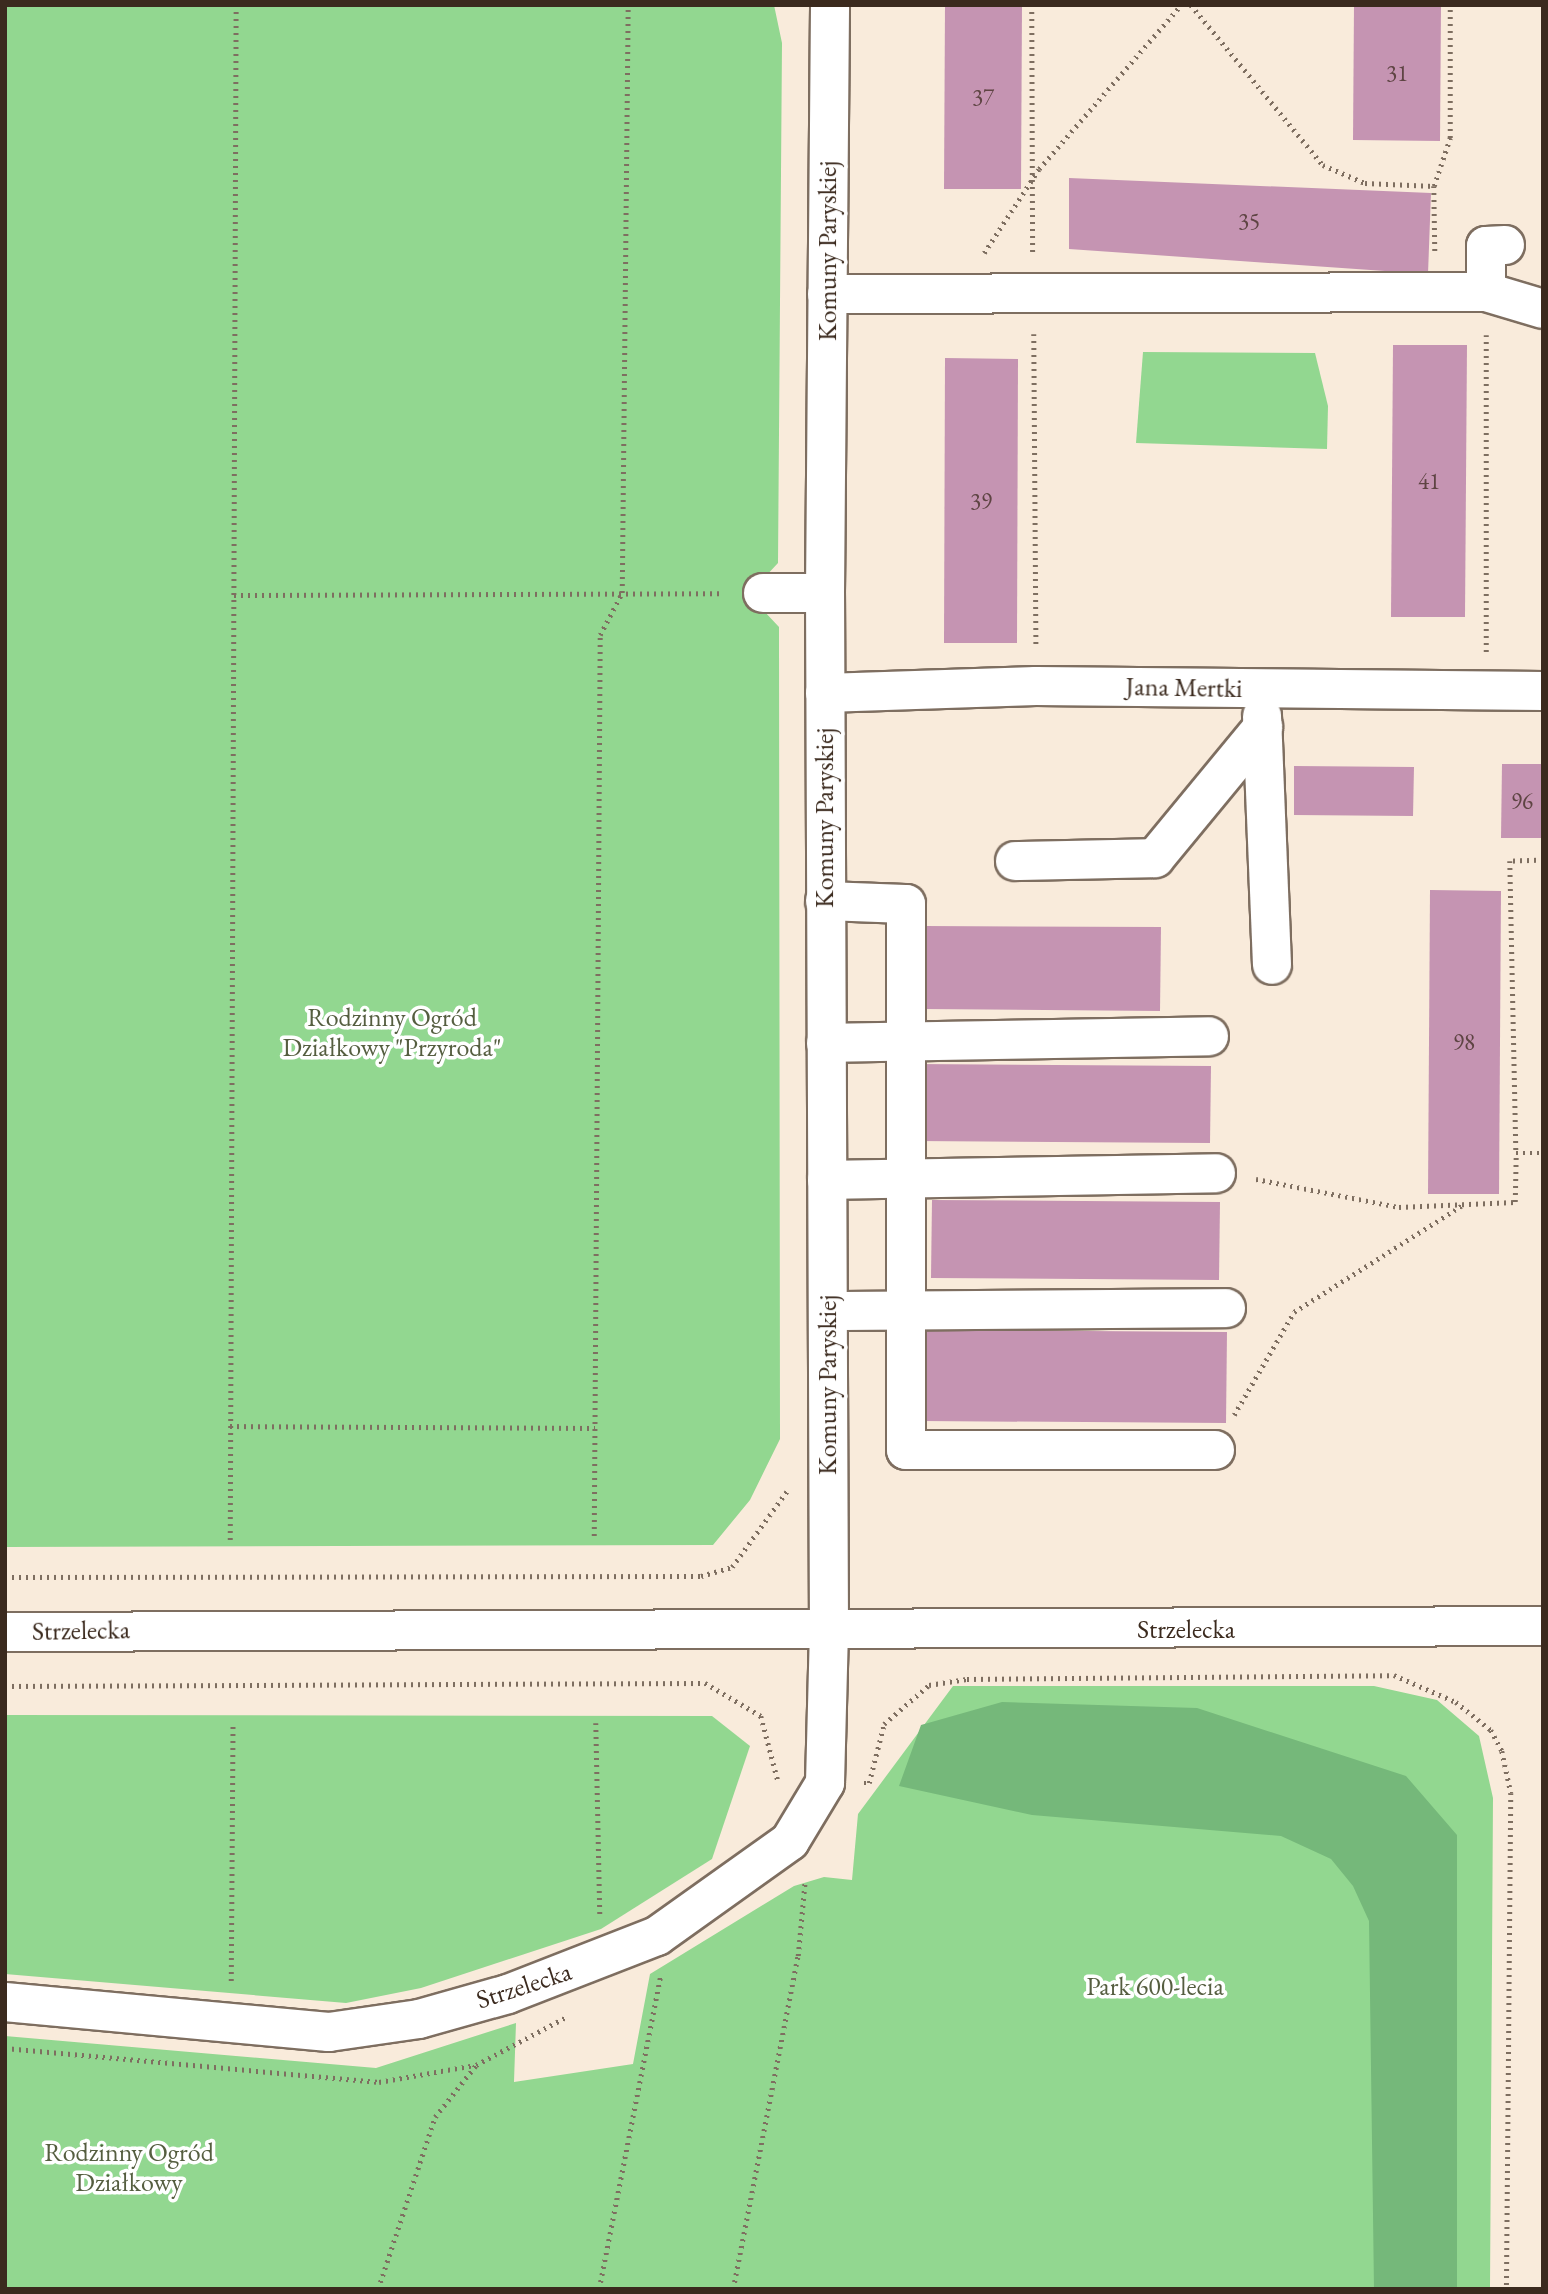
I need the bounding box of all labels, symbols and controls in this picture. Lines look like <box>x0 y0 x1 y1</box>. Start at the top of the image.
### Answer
house number: 31 <box>1386 59 1408 87</box>
house number: 37 <box>972 83 994 111</box>
street label: Komuny Paryskiej <box>812 161 844 341</box>
house number: 35 <box>1238 207 1260 235</box>
house number: 41 <box>1418 467 1440 495</box>
house number: 39 <box>970 487 992 515</box>
street label: Jana Mertki <box>1125 671 1243 705</box>
street label: Komuny Paryskiej <box>809 728 841 908</box>
house number: 96 <box>1511 787 1533 815</box>
park label: Rodzinny Ogród Działkowy "Przyroda" <box>283 1002 501 1064</box>
house number: 98 <box>1453 1028 1475 1056</box>
street label: Komuny Paryskiej <box>812 1295 844 1475</box>
street label: Strzelecka <box>1137 1614 1235 1646</box>
street label: Strzelecka <box>32 1615 130 1647</box>
street label: Strzelecka <box>473 1956 575 2016</box>
park label: Park 600-lecia <box>1086 1971 1224 2003</box>
park label: Rodzinny Ogród Działkowy <box>44 2137 214 2198</box>

